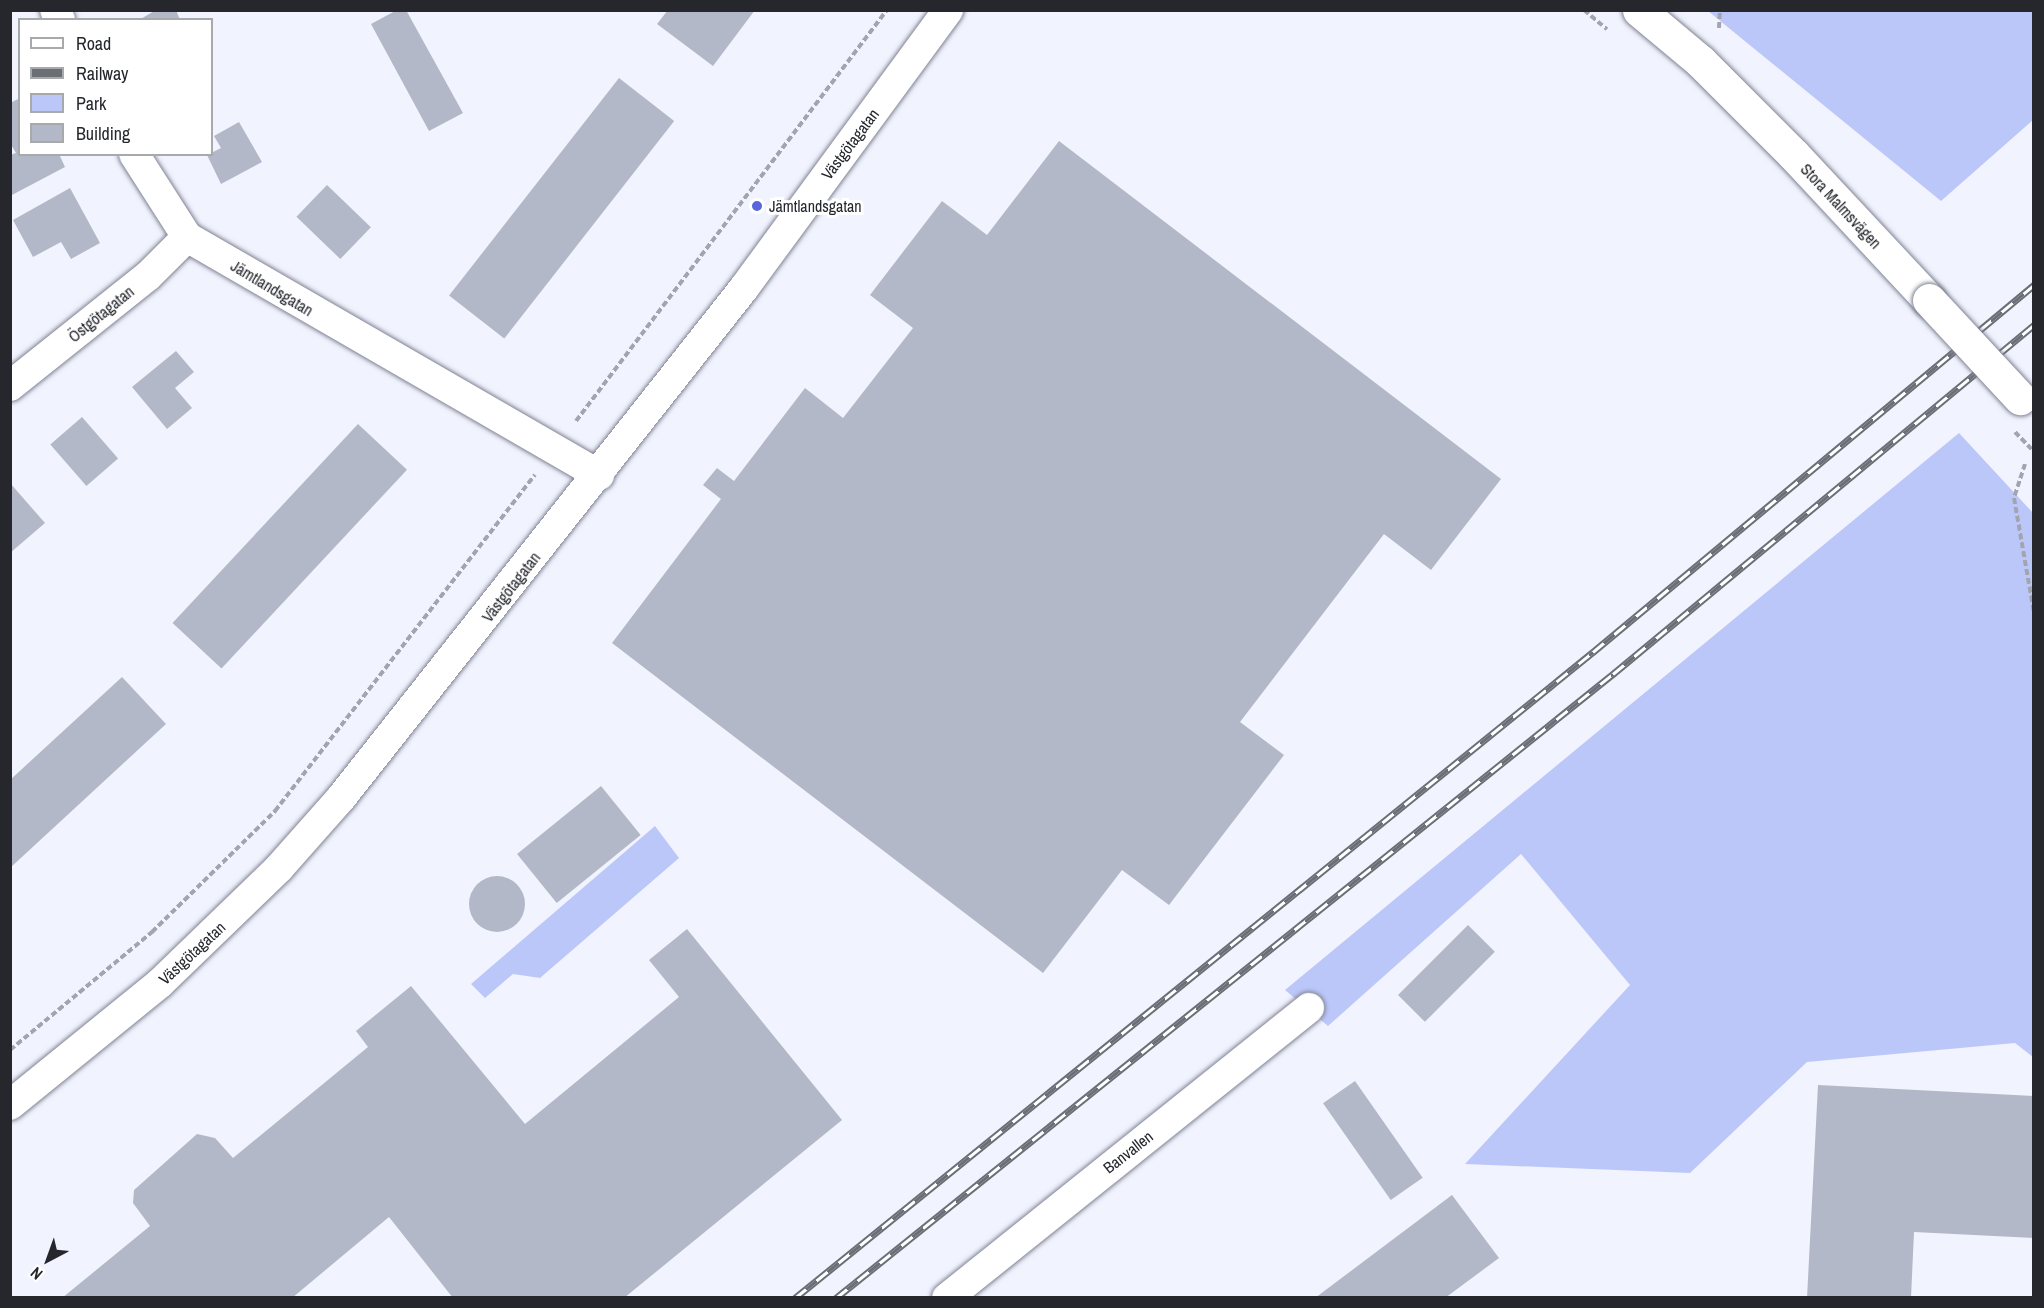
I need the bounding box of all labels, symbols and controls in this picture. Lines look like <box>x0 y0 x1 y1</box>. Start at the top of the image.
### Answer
legend <box>18 18 213 156</box>
text: Road <box>76 31 111 56</box>
text: Railway <box>76 61 129 86</box>
text: Park <box>76 91 106 116</box>
street label: Västgötagatan <box>817 105 883 183</box>
text: Building <box>76 121 130 146</box>
street label: Stora Malmsvägen <box>1797 159 1885 253</box>
place label: Jämtlandsgatan <box>769 196 862 216</box>
marker: Jämtlandsgatan <box>750 199 764 213</box>
street label: Jämtlandsgatan <box>227 256 317 320</box>
street label: Östgötagatan <box>64 282 138 346</box>
street label: Västgötagatan <box>478 548 544 626</box>
street label: Västgötagatan <box>155 917 229 989</box>
street label: Banvallen <box>1099 1127 1157 1177</box>
north arrow <box>18 1230 78 1290</box>
text: N <box>25 1262 47 1285</box>

